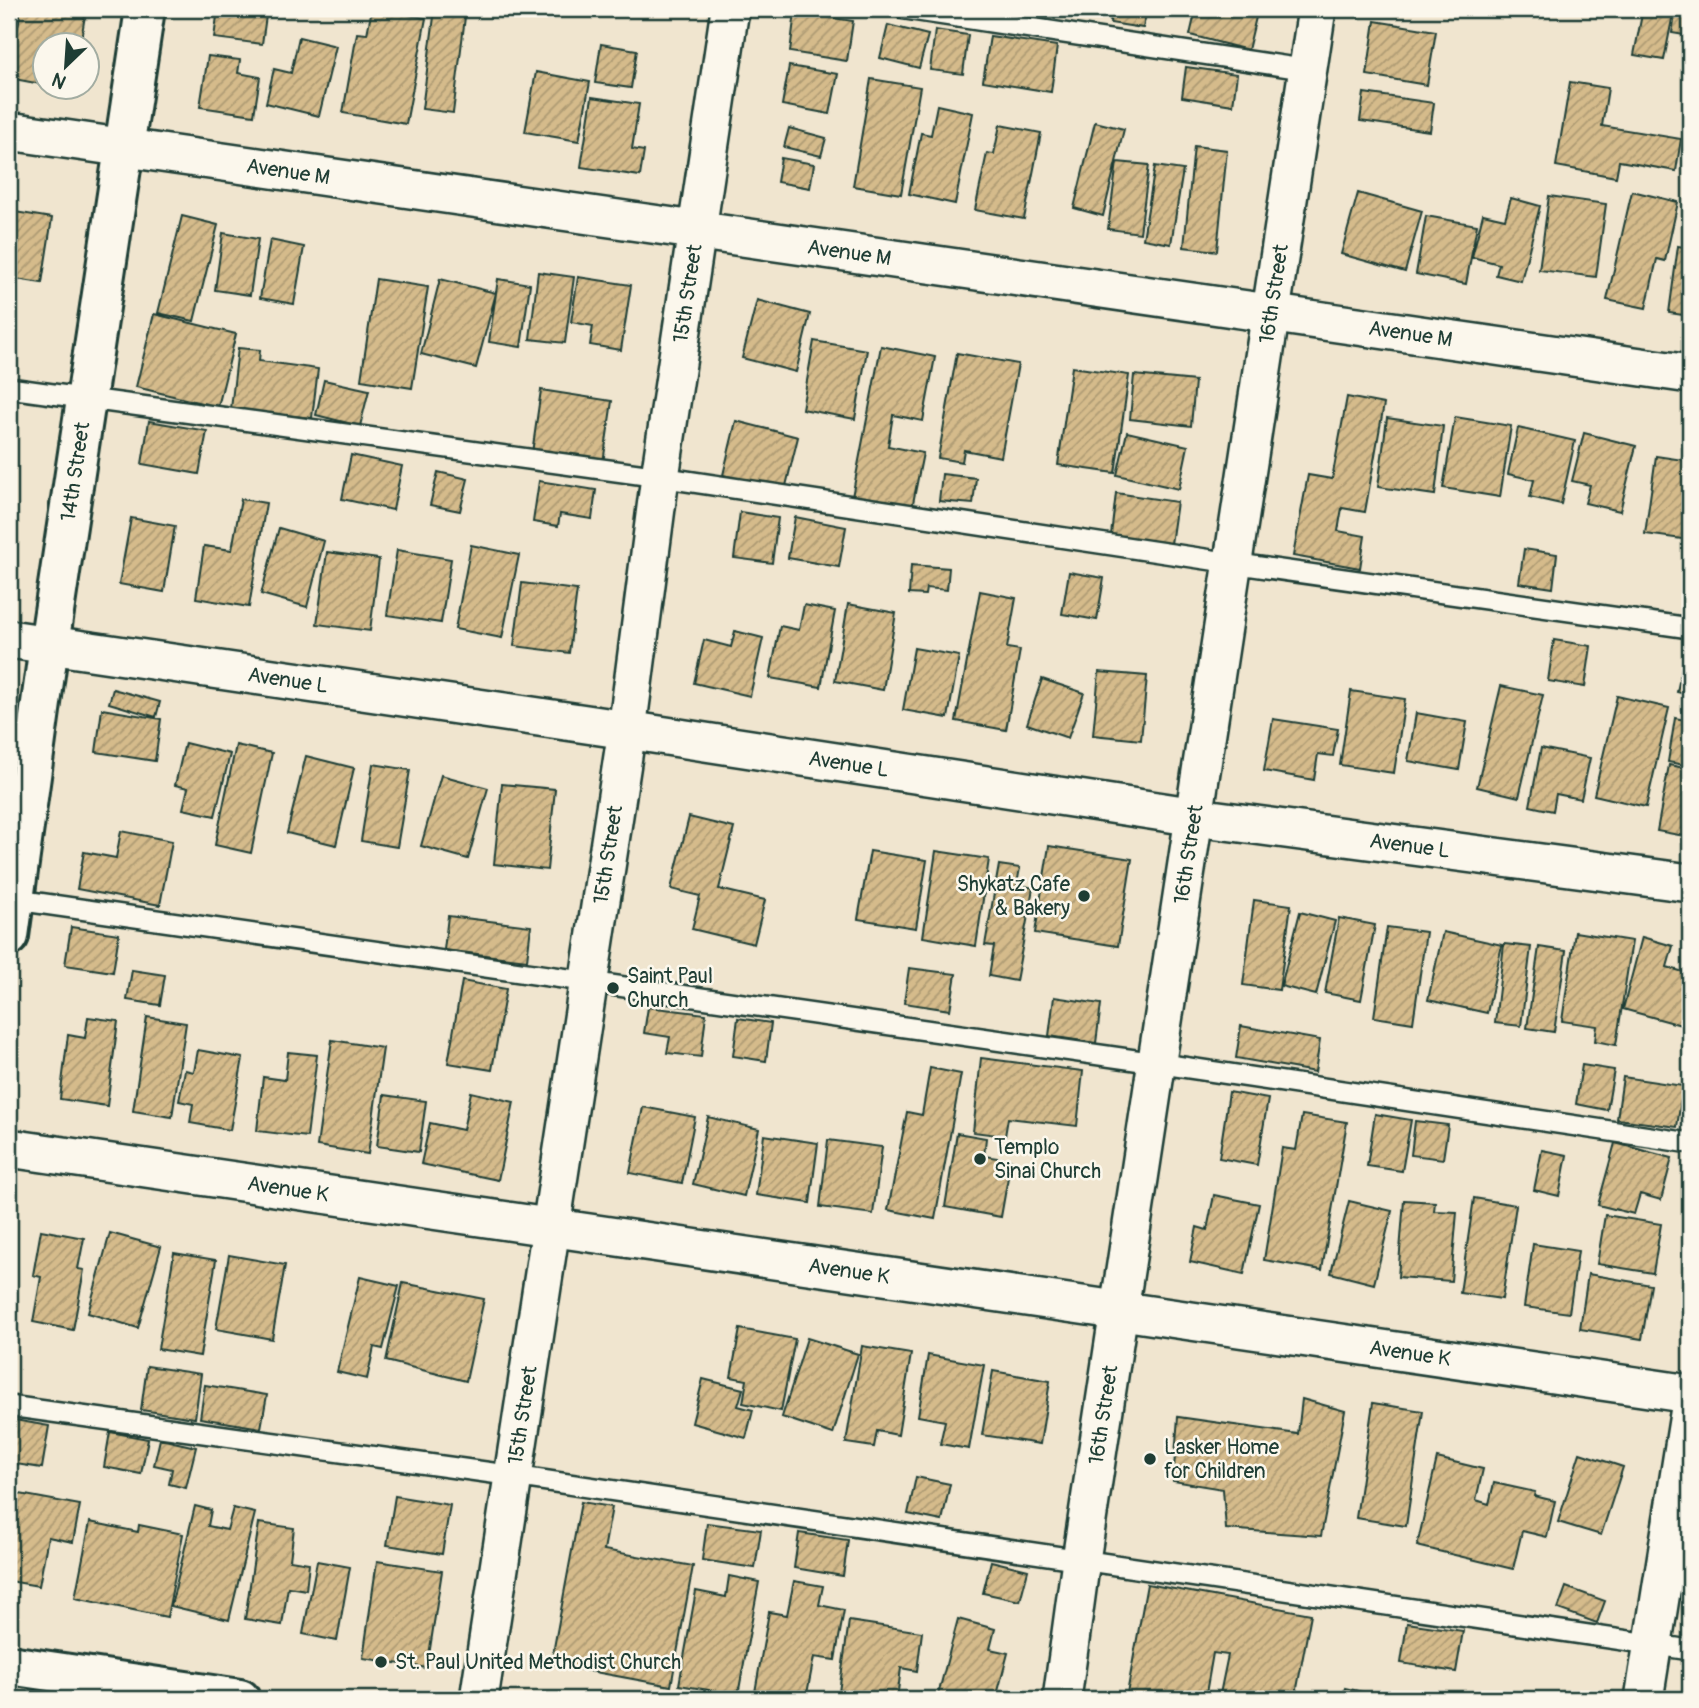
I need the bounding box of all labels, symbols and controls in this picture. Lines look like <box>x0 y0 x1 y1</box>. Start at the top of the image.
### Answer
north arrow <box>32 32 102 102</box>
text: N <box>48 67 70 94</box>
street label: Avenue M <box>244 152 332 191</box>
street label: Avenue M <box>806 234 893 272</box>
street label: 15th Street <box>667 242 709 345</box>
street label: 16th Street <box>1253 242 1295 346</box>
street label: Avenue M <box>1367 315 1454 353</box>
street label: 14th Street <box>55 420 97 523</box>
street label: Avenue L <box>246 661 330 700</box>
street label: Avenue L <box>807 745 891 784</box>
street label: 16th Street <box>1168 802 1210 906</box>
street label: 15th Street <box>588 803 629 906</box>
street label: Avenue L <box>1368 827 1452 865</box>
place label: Shykatz Cafe & Bakery <box>957 871 1071 922</box>
marker: Shykatz Cafe & Bakery <box>1076 888 1092 904</box>
place label: Saint Paul Church <box>627 963 713 1014</box>
marker: Saint Paul Church <box>605 980 621 996</box>
place label: Templo Sinai Church <box>994 1134 1101 1185</box>
marker: Templo Sinai Church <box>972 1151 988 1167</box>
street label: Avenue K <box>246 1170 331 1209</box>
street label: Avenue K <box>807 1252 892 1291</box>
street label: Avenue K <box>1368 1334 1453 1373</box>
street label: 16th Street <box>1083 1363 1125 1467</box>
street label: 15th Street <box>502 1364 544 1467</box>
place label: Lasker Home for Children <box>1164 1434 1280 1485</box>
marker: Lasker Home for Children <box>1142 1451 1158 1467</box>
place label: St. Paul United Methodist Church <box>395 1649 681 1676</box>
marker: St. Paul United Methodist Church <box>373 1654 389 1670</box>

